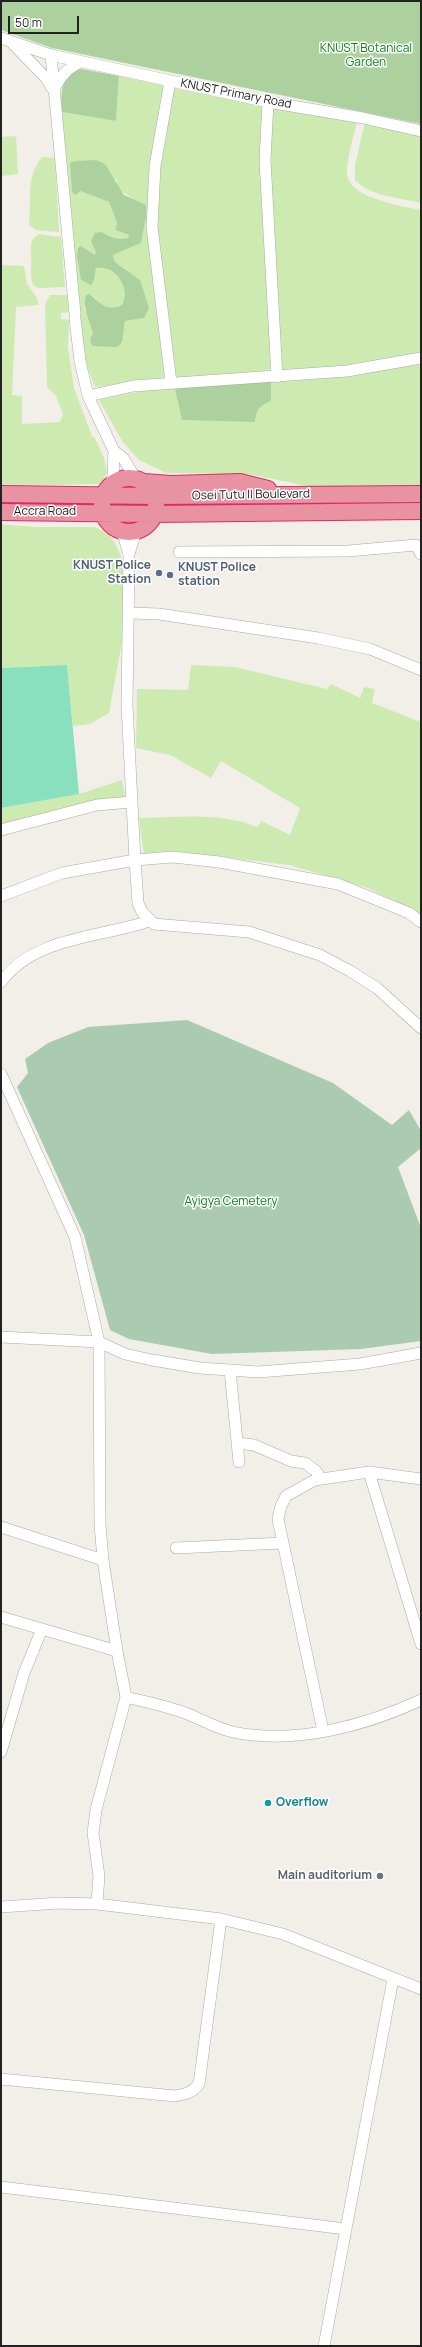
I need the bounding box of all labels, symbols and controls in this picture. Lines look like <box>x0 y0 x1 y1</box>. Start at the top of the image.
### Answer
scale bar <box>10 8 81 34</box>
text: 50 m <box>15 14 42 31</box>
park label: KNUST Botanical Garden <box>320 42 412 70</box>
street label: KNUST Primary Road <box>179 76 293 112</box>
street label: Osei Tutu II Boulevard <box>192 487 310 503</box>
street label: Accra Road <box>14 505 76 519</box>
place label: KNUST Police Station <box>73 559 151 587</box>
place label: KNUST Police station <box>178 561 256 589</box>
marker: KNUST Police Station <box>154 568 164 578</box>
marker: KNUST Police station <box>165 570 175 580</box>
park label: Ayigya Cemetery <box>184 1195 278 1209</box>
place label: Overflow <box>276 1796 328 1810</box>
marker: Overflow <box>263 1798 273 1808</box>
place label: Main auditorium <box>278 1869 372 1883</box>
marker: Main auditorium <box>375 1871 385 1881</box>

